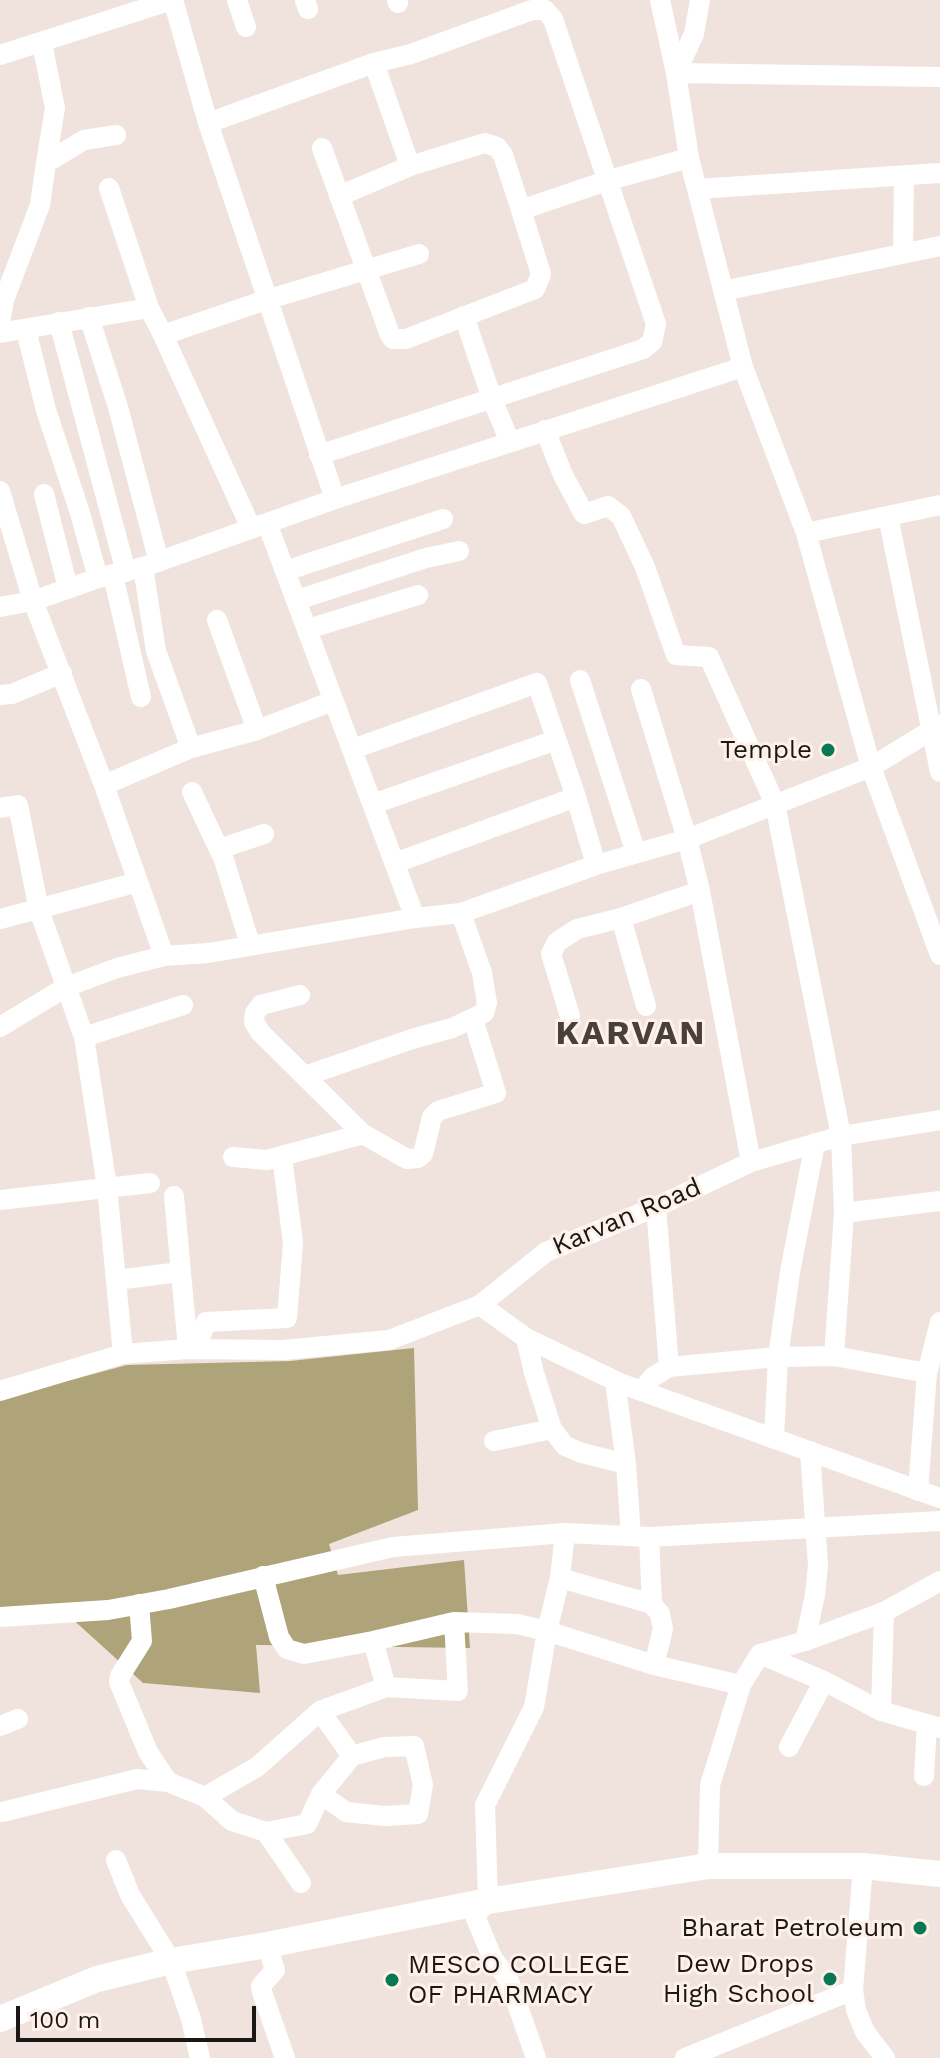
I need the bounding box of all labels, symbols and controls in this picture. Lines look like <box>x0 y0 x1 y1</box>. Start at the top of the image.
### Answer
place label: Temple <box>720 734 812 766</box>
marker: Temple <box>819 741 837 759</box>
district label: KARVAN <box>556 1014 706 1054</box>
street label: Karvan Road <box>548 1172 706 1262</box>
place label: Bharat Petroleum <box>681 1912 904 1944</box>
marker: Bharat Petroleum <box>911 1919 929 1937</box>
place label: Dew Drops High School <box>663 1948 814 2010</box>
place label: MESCO COLLEGE OF PHARMACY <box>408 1949 630 2010</box>
marker: Dew Drops High School <box>821 1970 839 1988</box>
marker: MESCO COLLEGE OF PHARMACY <box>383 1971 401 1989</box>
scale bar <box>20 1990 260 2040</box>
text: 100 m <box>30 2006 100 2034</box>

